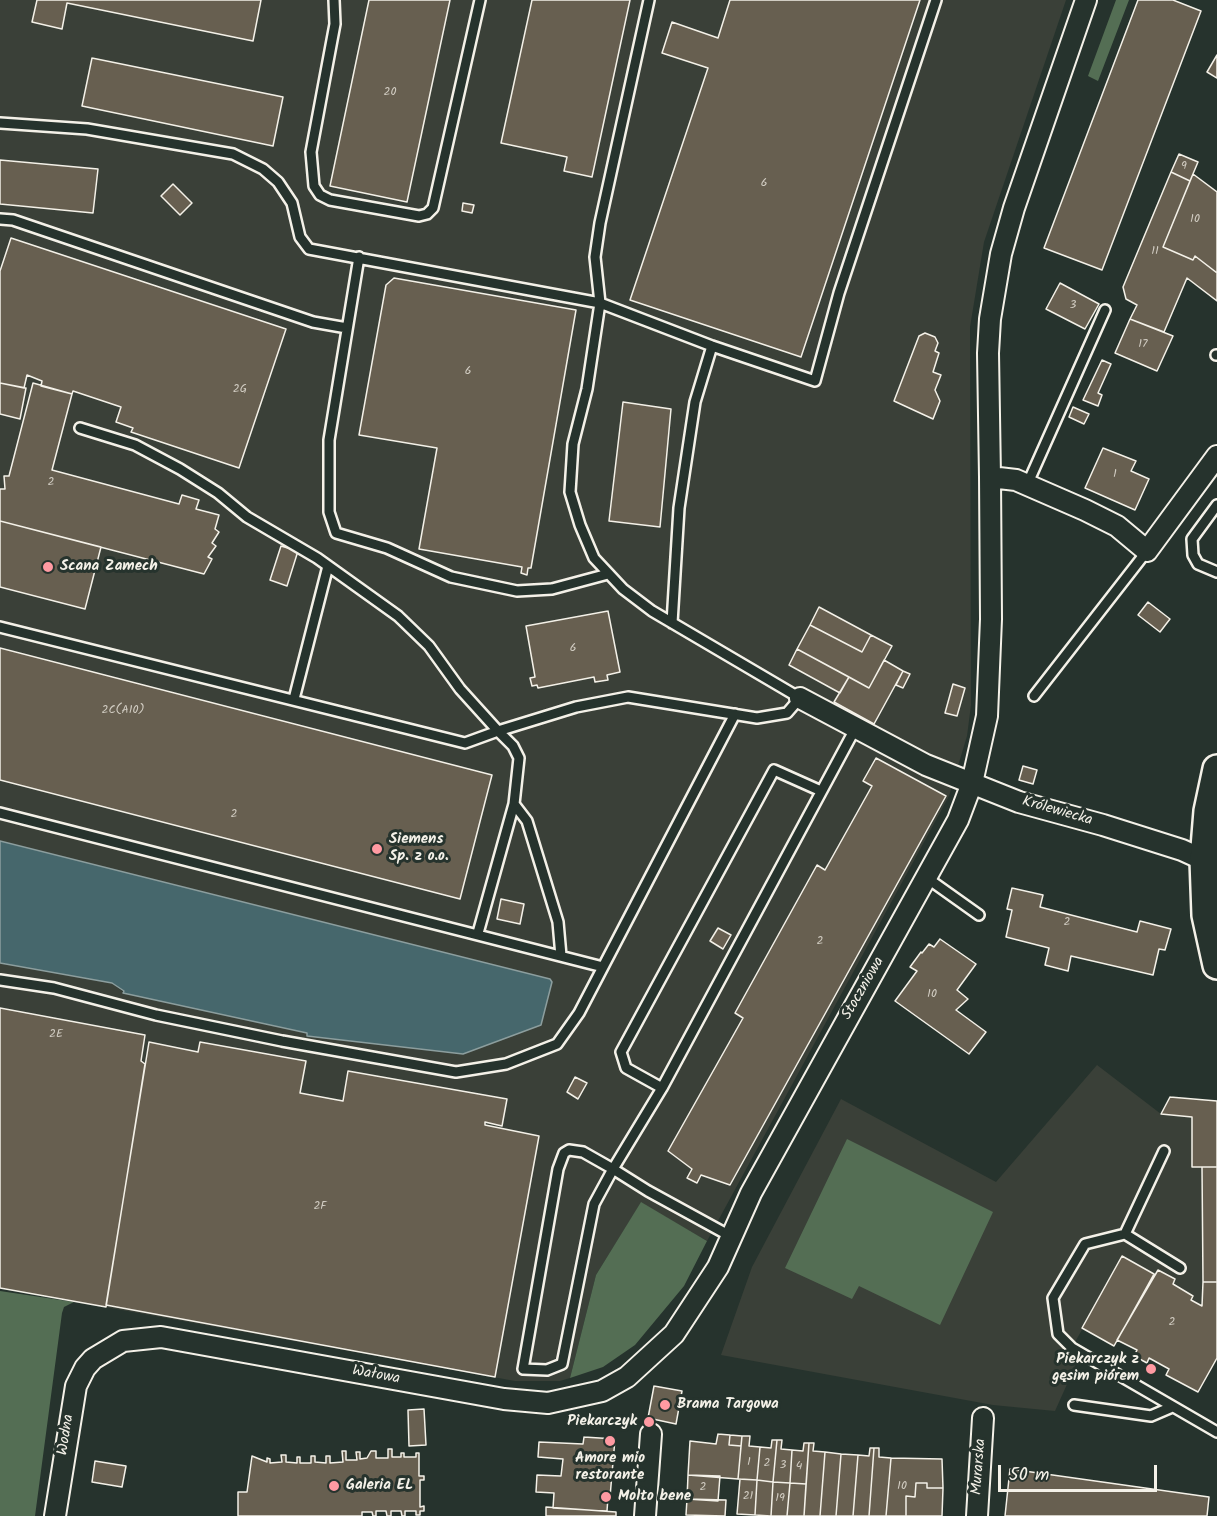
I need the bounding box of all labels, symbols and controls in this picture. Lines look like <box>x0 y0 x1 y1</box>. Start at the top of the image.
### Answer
house number: 20 <box>384 86 396 100</box>
house number: 9 <box>1181 160 1187 174</box>
house number: 6 <box>761 177 767 191</box>
house number: 10 <box>1190 213 1200 227</box>
house number: 11 <box>1151 245 1159 259</box>
house number: 3 <box>1070 299 1076 313</box>
house number: 17 <box>1138 338 1148 352</box>
house number: 6 <box>465 365 471 379</box>
house number: 2G <box>233 383 247 397</box>
house number: 1 <box>1113 468 1117 482</box>
house number: 2 <box>48 476 54 490</box>
place label: Scana Zamech <box>60 558 158 576</box>
marker: Scana Zamech <box>41 560 55 574</box>
house number: 6 <box>570 642 576 656</box>
house number: 2C(A10) <box>101 704 145 718</box>
street label: Królewiecka <box>1020 793 1094 831</box>
house number: 2 <box>231 808 237 822</box>
place label: Siemens Sp. z o.o. <box>389 831 448 866</box>
marker: Siemens Sp. z o.o. <box>370 842 384 856</box>
house number: 2 <box>1064 916 1070 930</box>
house number: 2 <box>817 935 823 949</box>
street label: Stoczniowa <box>839 954 889 1024</box>
house number: 10 <box>927 988 937 1002</box>
house number: 2E <box>49 1028 63 1042</box>
house number: 2F <box>313 1200 327 1214</box>
house number: 2 <box>1169 1316 1175 1330</box>
place label: Piekarczyk z gęsim piórem <box>1052 1351 1139 1386</box>
marker: Piekarczyk z gęsim piórem <box>1144 1362 1158 1376</box>
street label: Wałowa <box>351 1363 401 1389</box>
place label: Brama Targowa <box>677 1396 779 1414</box>
marker: Brama Targowa <box>658 1398 672 1412</box>
street label: Wodna <box>55 1413 79 1457</box>
place label: Piekarczyk <box>567 1413 637 1431</box>
marker: Piekarczyk <box>642 1415 656 1429</box>
marker: Amore mio restorante <box>603 1434 617 1448</box>
street label: Murarska <box>969 1438 991 1496</box>
place label: Amore mio restorante <box>575 1450 645 1485</box>
scale bar <box>1001 1453 1160 1491</box>
house number: 1 <box>747 1456 751 1470</box>
house number: 2 <box>764 1457 770 1471</box>
house number: 3 <box>780 1459 786 1473</box>
house number: 4 <box>796 1460 802 1474</box>
text: 50 m <box>1009 1461 1049 1490</box>
place label: Galeria EL <box>346 1477 413 1495</box>
marker: Galeria EL <box>327 1479 341 1493</box>
house number: 10 <box>897 1480 907 1494</box>
house number: 2 <box>700 1481 706 1495</box>
place label: Molto bene <box>618 1488 691 1506</box>
marker: Molto bene <box>599 1490 613 1504</box>
house number: 21 <box>743 1490 753 1504</box>
house number: 19 <box>775 1492 785 1506</box>

